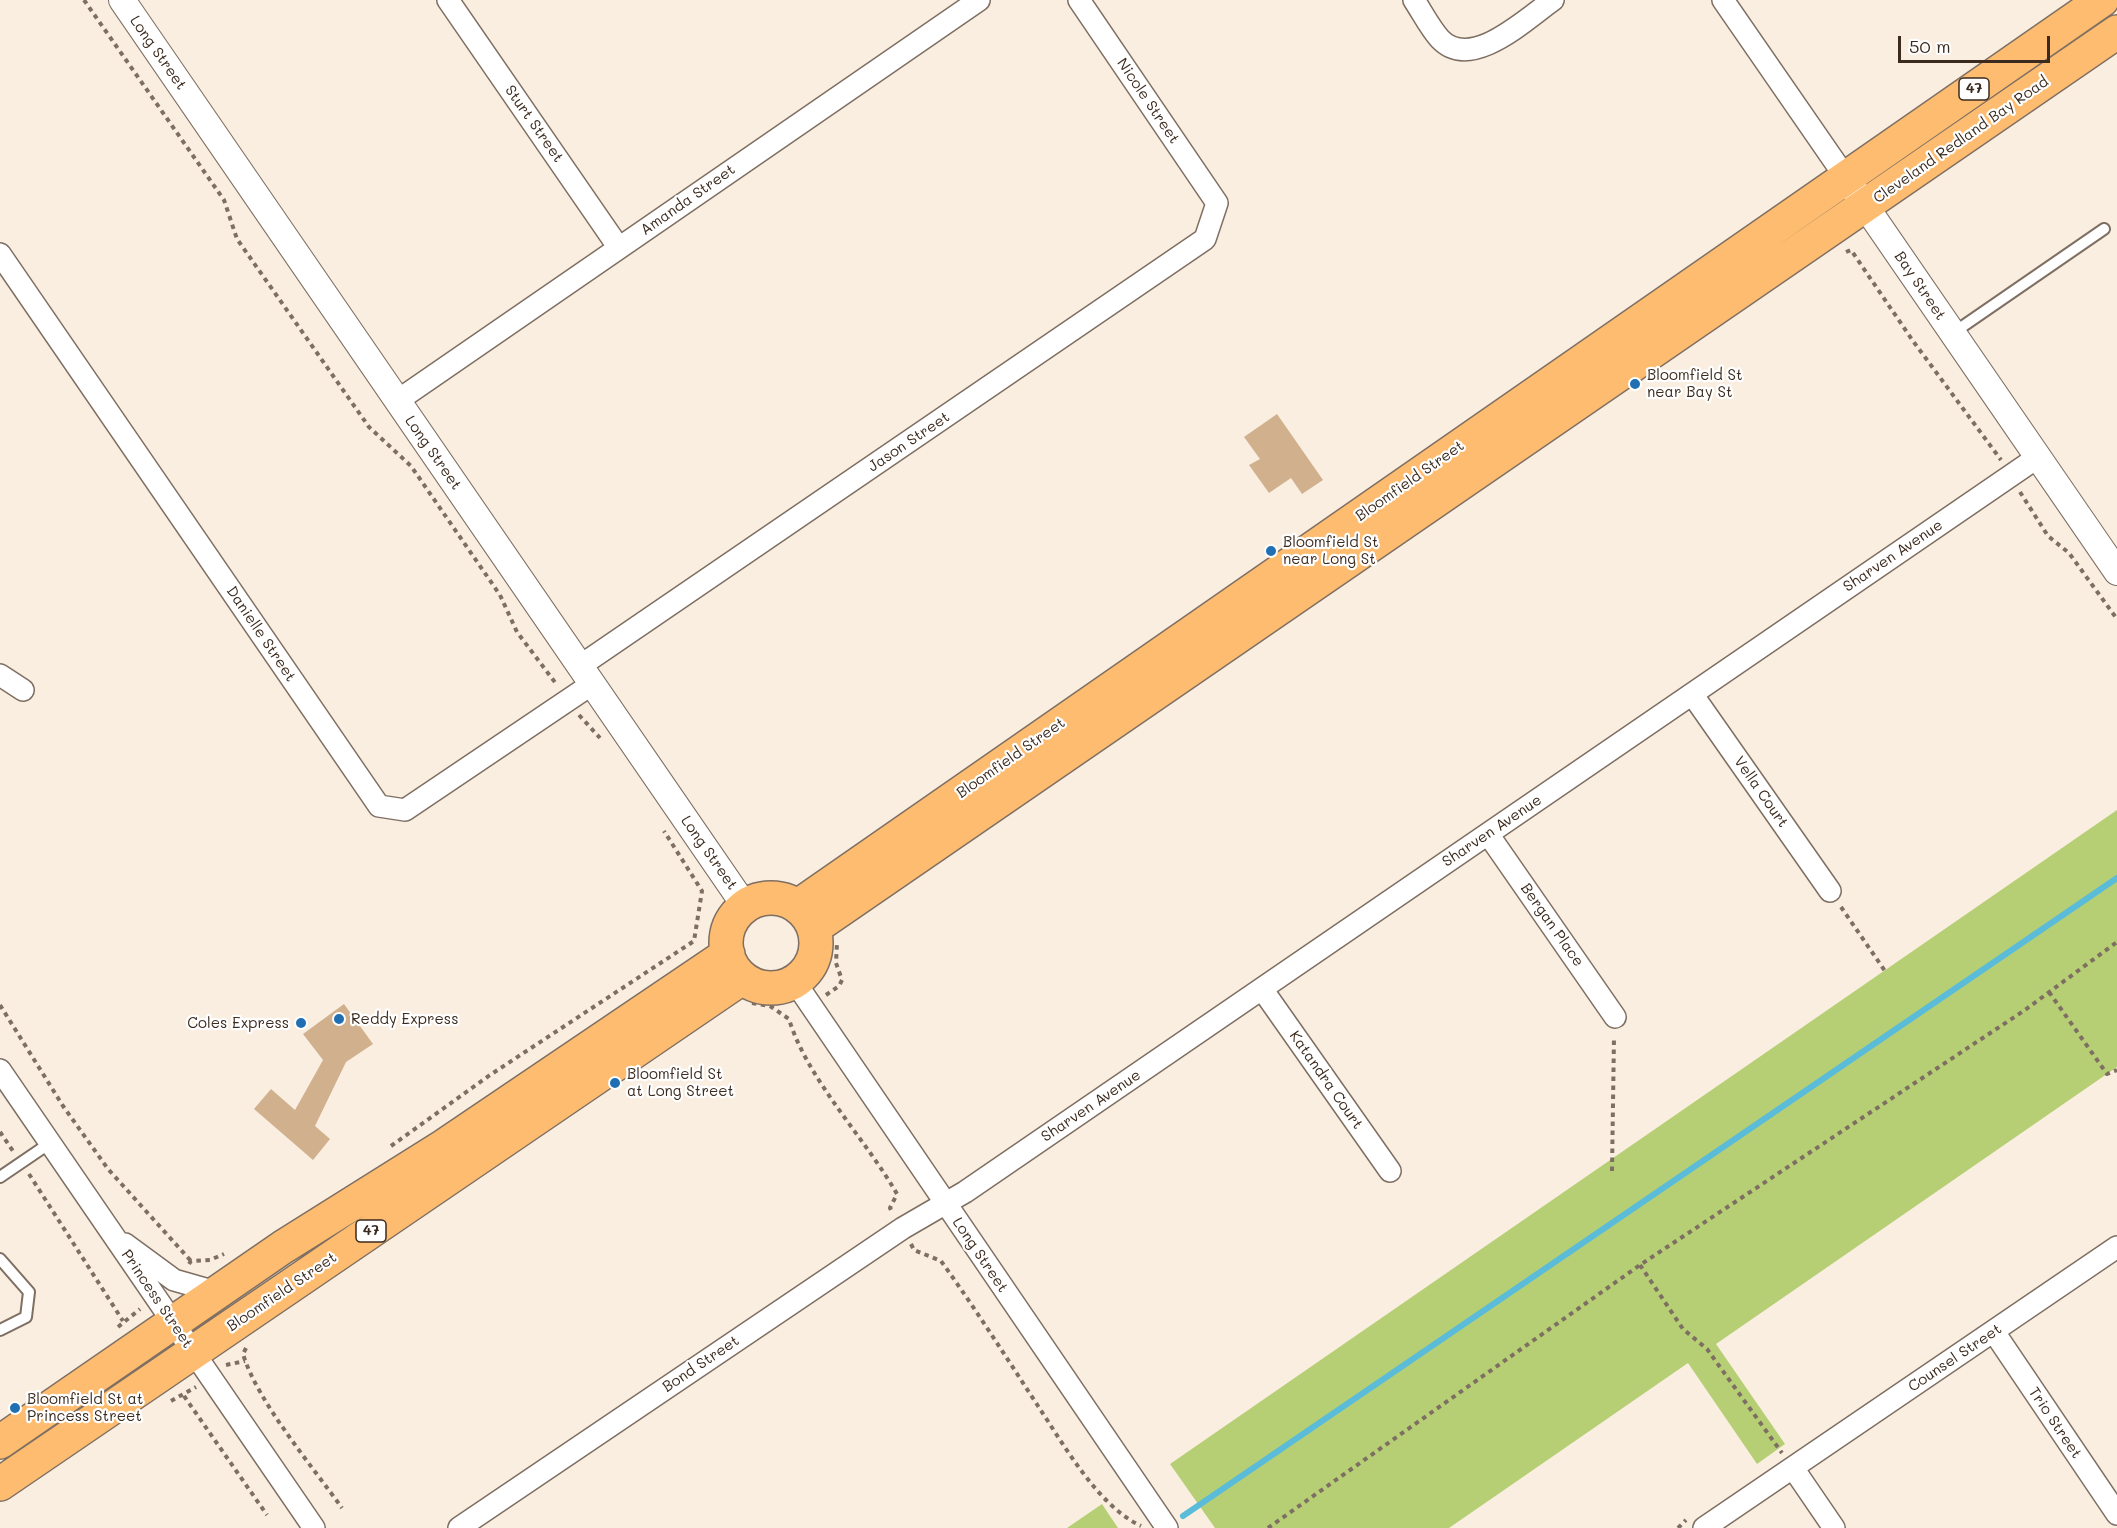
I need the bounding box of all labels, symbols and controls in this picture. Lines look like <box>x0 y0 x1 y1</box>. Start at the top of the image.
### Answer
street label: Long Street <box>126 12 190 94</box>
scale bar <box>1901 24 2052 62</box>
text: 50 m <box>1909 34 1951 58</box>
street label: Nicole Street <box>1113 55 1183 147</box>
street label: Cleveland Redland Bay Road <box>1870 73 2052 207</box>
road number: 47 <box>1959 78 1989 100</box>
street label: Sturt Street <box>501 82 567 166</box>
street label: Amanda Street <box>637 161 739 239</box>
street label: Bay Street <box>1890 248 1950 324</box>
place label: Bloomfield St near Bay St <box>1647 366 1743 401</box>
marker: Bloomfield St near Bay St <box>1628 377 1642 391</box>
street label: Jason Street <box>865 408 953 476</box>
street label: Long Street <box>401 412 465 494</box>
street label: Bloomfield Street <box>1352 437 1468 525</box>
street label: Sharven Avenue <box>1840 516 1946 596</box>
place label: Bloomfield St near Long St <box>1283 533 1379 568</box>
marker: Bloomfield St near Long St <box>1264 544 1278 558</box>
street label: Danielle Street <box>222 583 300 685</box>
street label: Bloomfield Street <box>953 714 1069 802</box>
street label: Vella Court <box>1730 753 1792 831</box>
street label: Sharven Avenue <box>1439 791 1545 871</box>
street label: Long Street <box>677 812 741 894</box>
street label: Bergan Place <box>1517 880 1587 970</box>
place label: Reddy Express <box>351 1010 458 1028</box>
marker: Reddy Express <box>332 1012 346 1026</box>
place label: Coles Express <box>187 1014 289 1032</box>
marker: Coles Express <box>294 1016 308 1030</box>
street label: Katandra Court <box>1285 1027 1367 1133</box>
place label: Bloomfield St at Long Street <box>627 1065 734 1100</box>
street label: Sharven Avenue <box>1038 1066 1144 1146</box>
marker: Bloomfield St at Long Street <box>608 1076 622 1090</box>
street label: Long Street <box>948 1214 1012 1296</box>
road number: 47 <box>356 1220 386 1242</box>
street label: Princess Street <box>117 1246 197 1352</box>
street label: Bloomfield Street <box>224 1249 340 1335</box>
street label: Counsel Street <box>1905 1320 2005 1396</box>
street label: Bond Street <box>659 1332 743 1396</box>
street label: Trio Street <box>2025 1384 2085 1462</box>
place label: Bloomfield St at Princess Street <box>27 1390 143 1425</box>
marker: Bloomfield St at Princess Street <box>8 1401 22 1415</box>

